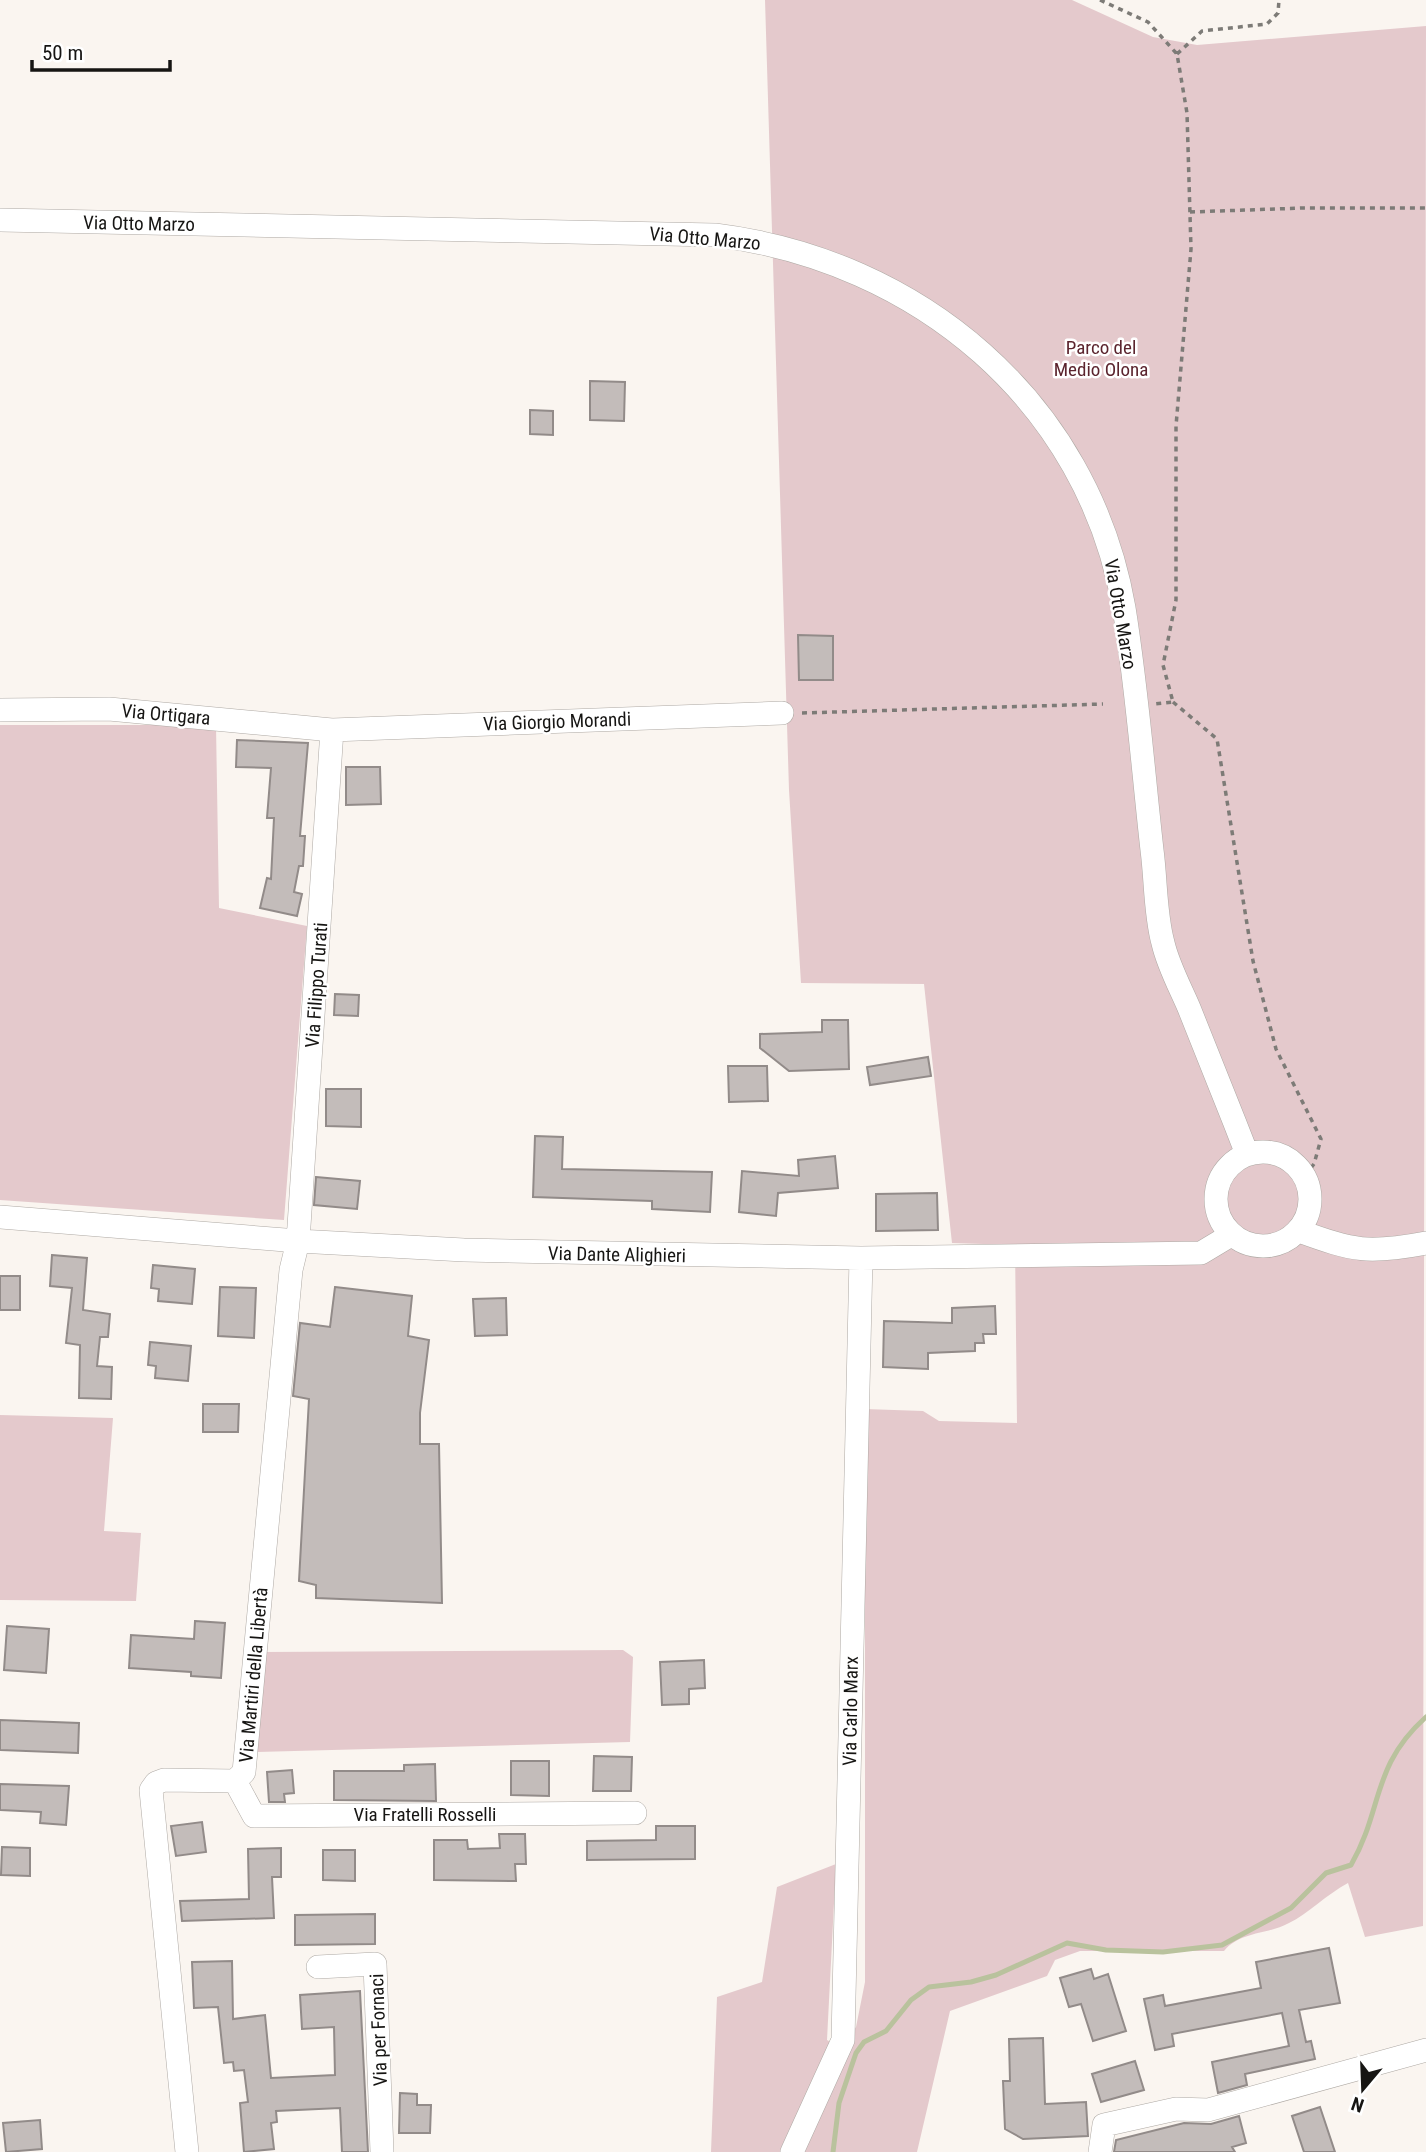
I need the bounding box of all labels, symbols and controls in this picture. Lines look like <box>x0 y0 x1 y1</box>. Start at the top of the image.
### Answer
scale bar <box>32 28 170 72</box>
text: 50 m <box>42 41 83 65</box>
street label: Via Otto Marzo <box>83 211 195 236</box>
street label: Via Otto Marzo <box>648 222 762 255</box>
park label: Parco del Medio Olona <box>1054 336 1148 381</box>
street label: Via Otto Marzo <box>1099 557 1142 671</box>
street label: Via Ortigara <box>121 699 211 730</box>
street label: Via Giorgio Morandi <box>483 707 631 736</box>
street label: Via Filippo Turati <box>301 922 332 1049</box>
street label: Via Dante Alighieri <box>548 1242 686 1267</box>
street label: Via Martiri della Libertà <box>234 1586 273 1764</box>
street label: Via Carlo Marx <box>838 1656 863 1766</box>
street label: Via Fratelli Rosselli <box>354 1803 496 1826</box>
street label: Via per Fornaci <box>365 1973 392 2087</box>
north arrow <box>1328 2054 1398 2124</box>
text: N <box>1348 2092 1367 2117</box>

